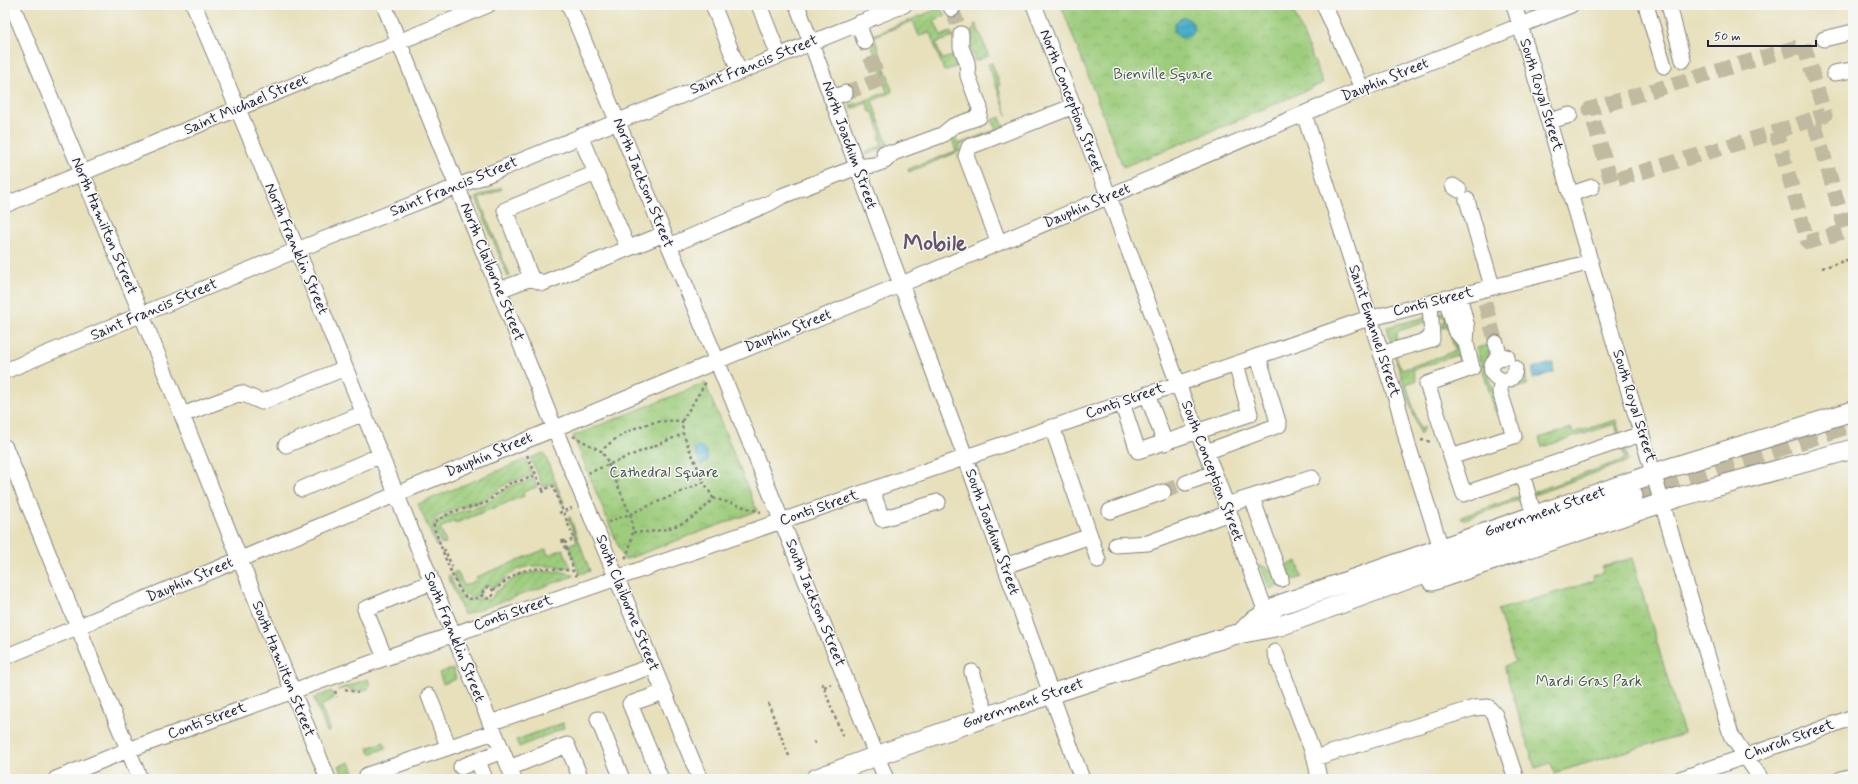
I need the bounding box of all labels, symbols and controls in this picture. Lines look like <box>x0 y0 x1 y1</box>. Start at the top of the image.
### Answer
scale bar <box>1708 22 1816 48</box>
street label: North Conception Street <box>1035 27 1108 176</box>
text: 50 m <box>1714 29 1741 45</box>
street label: Saint Francis Street <box>687 30 821 100</box>
street label: South Royal Street <box>1514 36 1568 154</box>
street label: Dauphin Street <box>1338 53 1432 107</box>
park label: Bienville Square <box>1113 65 1213 85</box>
street label: Saint Michael Street <box>181 70 311 140</box>
street label: North Joachim Street <box>817 78 882 212</box>
street label: North Jackson Street <box>608 115 678 251</box>
street label: Saint Francis Street <box>387 152 521 222</box>
street label: North Hamilton Street <box>66 154 142 298</box>
street label: Dauphin Street <box>1041 179 1134 233</box>
street label: North Franklin Street <box>259 180 333 318</box>
street label: North Claiborne Street <box>455 200 529 344</box>
district label: Mobile <box>903 229 967 259</box>
street label: Saint Emanuel Street <box>1343 262 1405 400</box>
street label: Saint Francis Street <box>87 274 221 346</box>
street label: Conti Street <box>1391 282 1475 322</box>
street label: Dauphin Street <box>741 304 835 358</box>
street label: South Royal Street <box>1607 347 1661 465</box>
street label: Conti Street <box>1083 378 1167 424</box>
street label: South Conception Street <box>1176 398 1248 545</box>
street label: Dauphin Street <box>443 428 536 482</box>
park label: Cathedral Square <box>609 463 719 483</box>
street label: South Joachim Street <box>960 466 1024 598</box>
street label: Government Street <box>1482 482 1608 542</box>
street label: Conti Street <box>777 485 861 531</box>
street label: South Claiborne Street <box>590 532 664 674</box>
street label: South Jackson Street <box>780 536 850 670</box>
street label: Dauphin Street <box>144 553 237 607</box>
street label: South Franklin Street <box>419 569 489 705</box>
street label: Conti Street <box>471 590 555 636</box>
street label: South Hamilton Street <box>247 598 319 740</box>
park label: Mardi Gras Park <box>1536 672 1642 692</box>
street label: Government Street <box>960 674 1086 734</box>
street label: Conti Street <box>165 698 249 744</box>
street label: Church Street <box>1741 714 1837 766</box>

